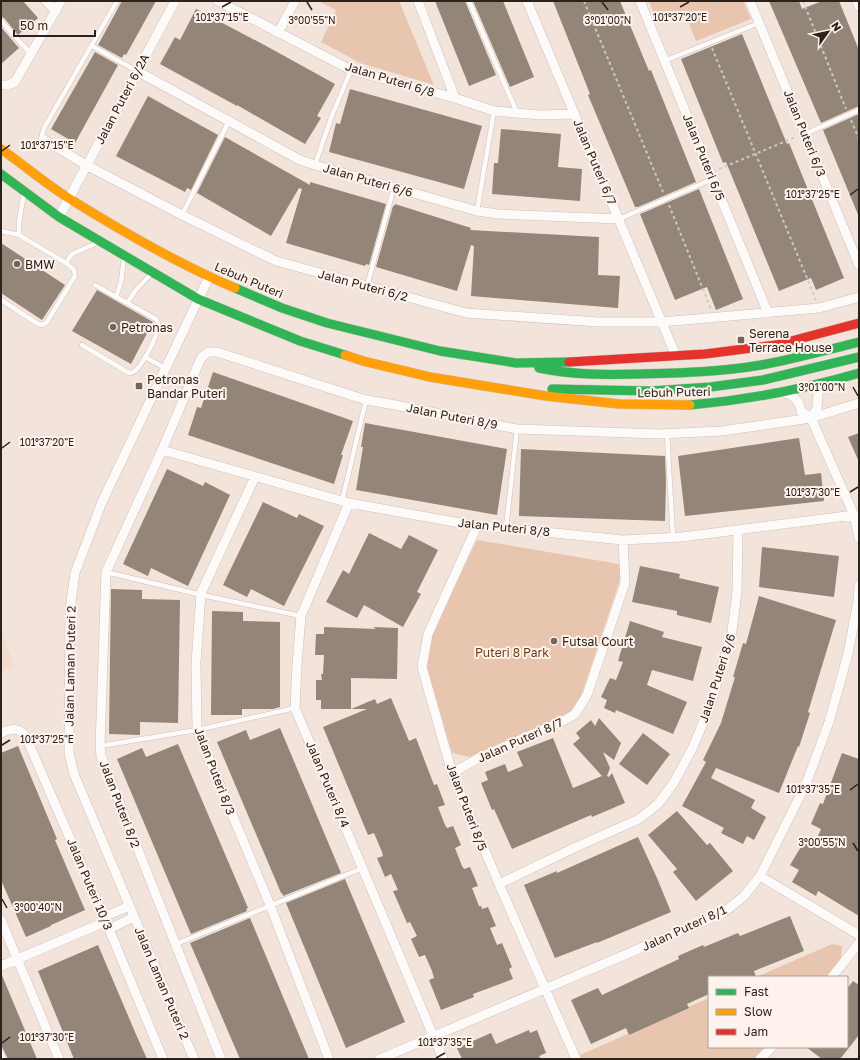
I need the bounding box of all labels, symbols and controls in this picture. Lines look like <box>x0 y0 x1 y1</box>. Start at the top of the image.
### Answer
text: 101°37'15"E <box>196 11 249 23</box>
text: 101°37'20"E <box>653 11 707 23</box>
scale bar <box>14 12 95 38</box>
north arrow <box>808 12 848 52</box>
text: 3°00'55"N <box>288 14 336 26</box>
text: 3°01'00"N <box>585 14 631 26</box>
text: 50 m <box>20 18 48 33</box>
text: N <box>829 19 845 33</box>
street label: Jalan Puteri 6/2A <box>92 51 152 147</box>
street label: Jalan Puteri 6/8 <box>344 58 436 100</box>
street label: Jalan Puteri 6/3 <box>781 87 829 179</box>
street label: Jalan Puteri 6/5 <box>680 111 728 203</box>
street label: Jalan Puteri 6/7 <box>570 117 620 207</box>
text: 101°37'15"E <box>21 139 74 151</box>
street label: Jalan Puteri 6/6 <box>321 160 415 200</box>
text: 101°37'25"E <box>786 188 840 200</box>
place label: BMW <box>25 257 55 272</box>
marker: BMW <box>12 259 22 269</box>
street label: Lebuh Puteri <box>212 259 286 301</box>
street label: Jalan Puteri 6/2 <box>317 266 410 304</box>
place label: Petronas <box>121 320 173 335</box>
marker: Petronas <box>108 322 118 332</box>
place label: Serena Terrace House <box>749 326 832 355</box>
marker: Serena Terrace House <box>736 335 746 345</box>
place label: Petronas Bandar Puteri <box>147 372 226 401</box>
marker: Petronas Bandar Puteri <box>134 381 144 391</box>
text: 3°01'00"N <box>799 381 845 393</box>
street label: Lebuh Puteri <box>637 384 711 400</box>
street label: Jalan Puteri 8/9 <box>405 400 499 432</box>
text: 101°37'20"E <box>20 436 74 448</box>
text: 101°37'30"E <box>786 486 840 498</box>
street label: Jalan Puteri 8/8 <box>457 515 551 539</box>
street label: Jalan Laman Puteri 2 <box>61 605 79 726</box>
street label: Jalan Puteri 8/6 <box>696 632 738 724</box>
place label: Futsal Court <box>562 634 634 649</box>
marker: Futsal Court <box>549 636 559 646</box>
park label: Puteri 8 Park <box>475 645 549 660</box>
street label: Jalan Puteri 8/7 <box>475 715 565 765</box>
street label: Jalan Puteri 8/3 <box>191 725 239 817</box>
text: 101°37'25"E <box>20 733 74 745</box>
street label: Jalan Puteri 8/4 <box>303 738 353 830</box>
street label: Jalan Puteri 8/2 <box>96 758 144 850</box>
street label: Jalan Puteri 8/5 <box>443 761 491 853</box>
text: 101°37'35"E <box>786 783 840 795</box>
street label: Jalan Puteri 10/3 <box>64 836 116 932</box>
text: 3°00'55"N <box>798 836 846 848</box>
text: 3°00'40"N <box>14 901 62 913</box>
street label: Jalan Puteri 8/1 <box>640 902 729 954</box>
street label: Jalan Laman Puteri 2 <box>132 925 192 1042</box>
legend <box>708 976 848 1048</box>
text: Fast <box>744 984 769 999</box>
text: Slow <box>744 1004 772 1019</box>
text: Jam <box>744 1024 768 1039</box>
text: 101°37'30"E <box>20 1031 74 1043</box>
text: 101°37'35"E <box>418 1036 472 1048</box>

